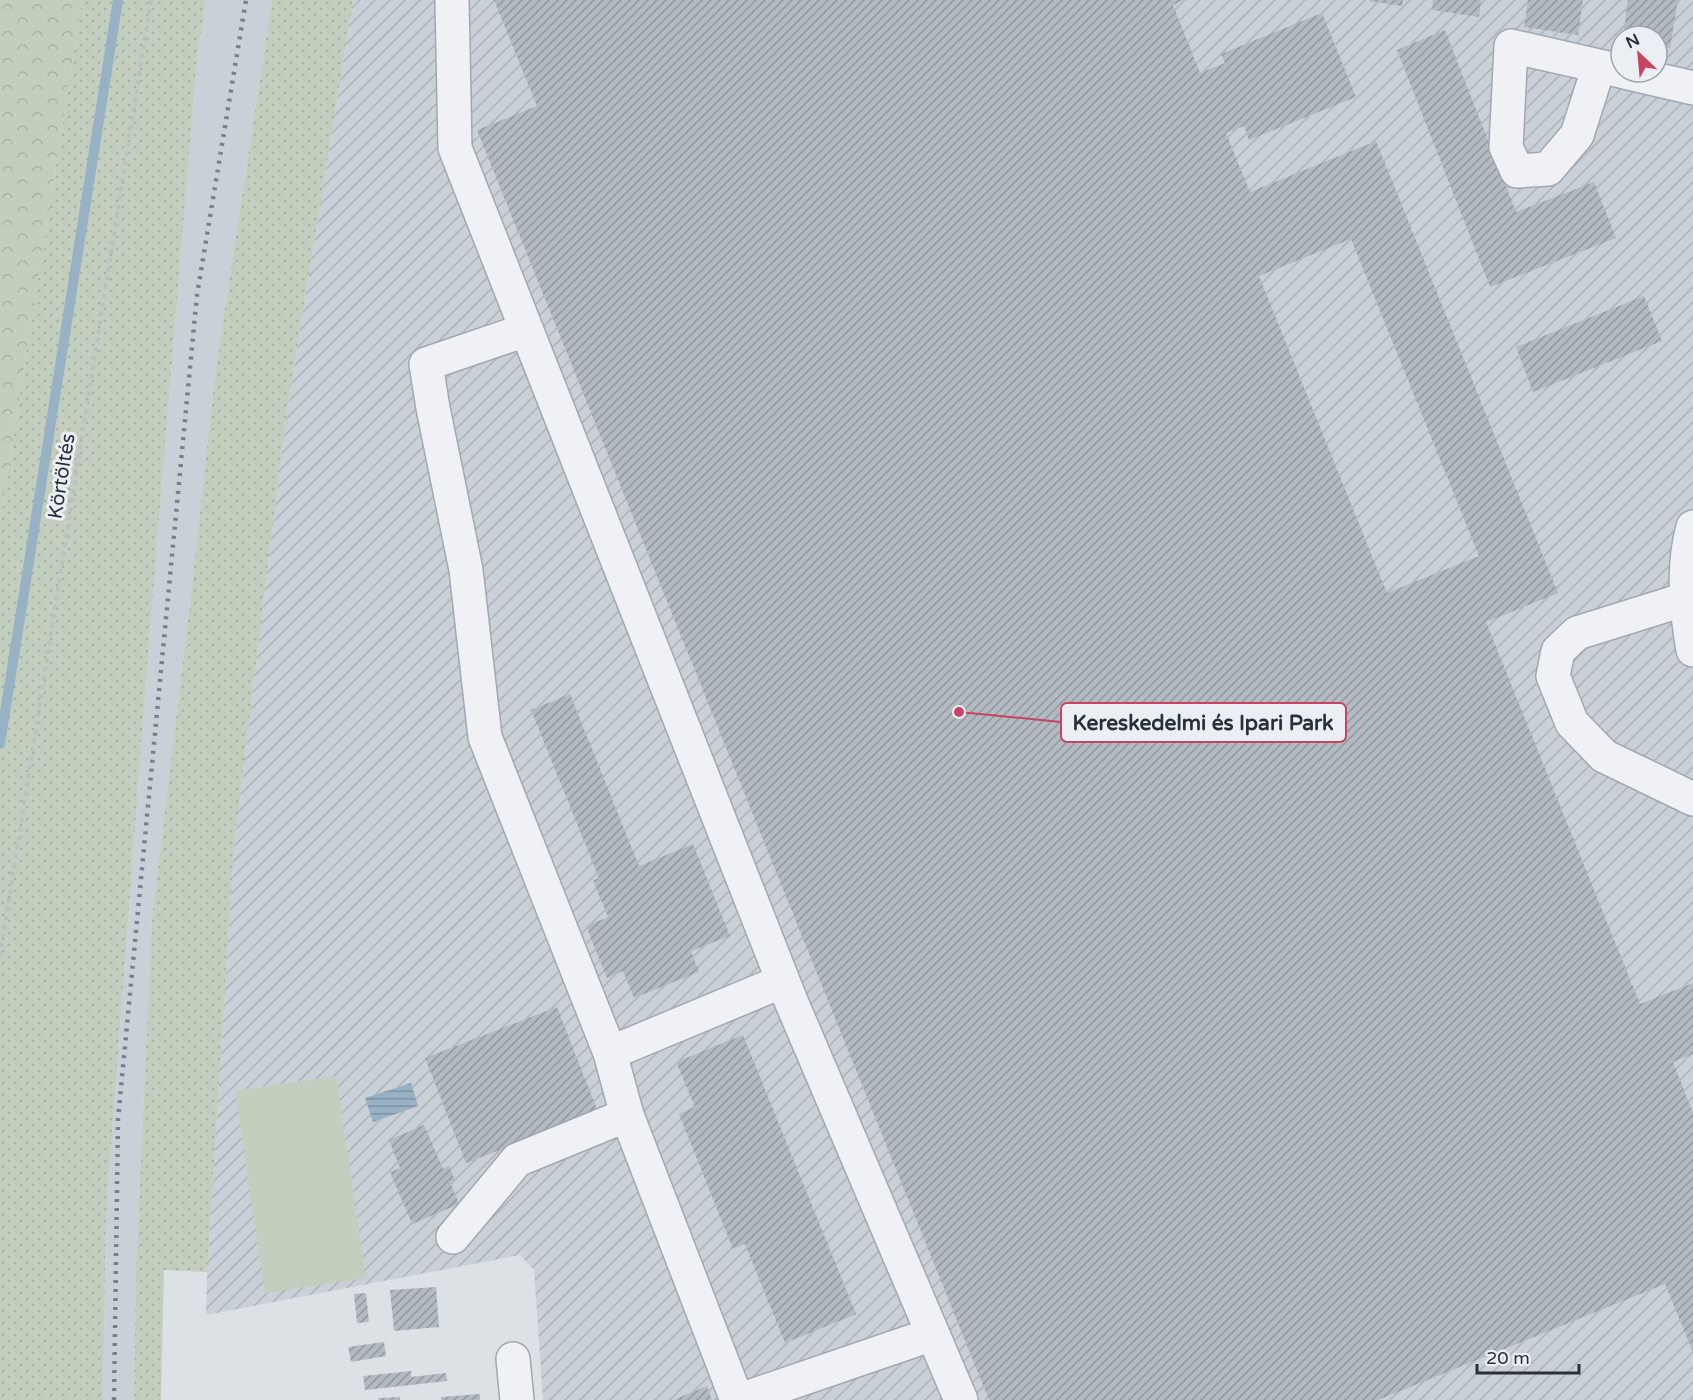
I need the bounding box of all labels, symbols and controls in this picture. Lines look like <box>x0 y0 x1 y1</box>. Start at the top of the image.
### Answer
north arrow <box>1609 24 1669 84</box>
text: N <box>1623 30 1643 53</box>
street label: Körtöltés <box>43 432 81 521</box>
callout: Kereskedelmi és Ipari Park <box>1061 703 1346 742</box>
text: Kereskedelmi és Ipari Park <box>1073 711 1334 736</box>
scale bar <box>1477 1337 1579 1375</box>
text: 20 m <box>1486 1347 1530 1369</box>

